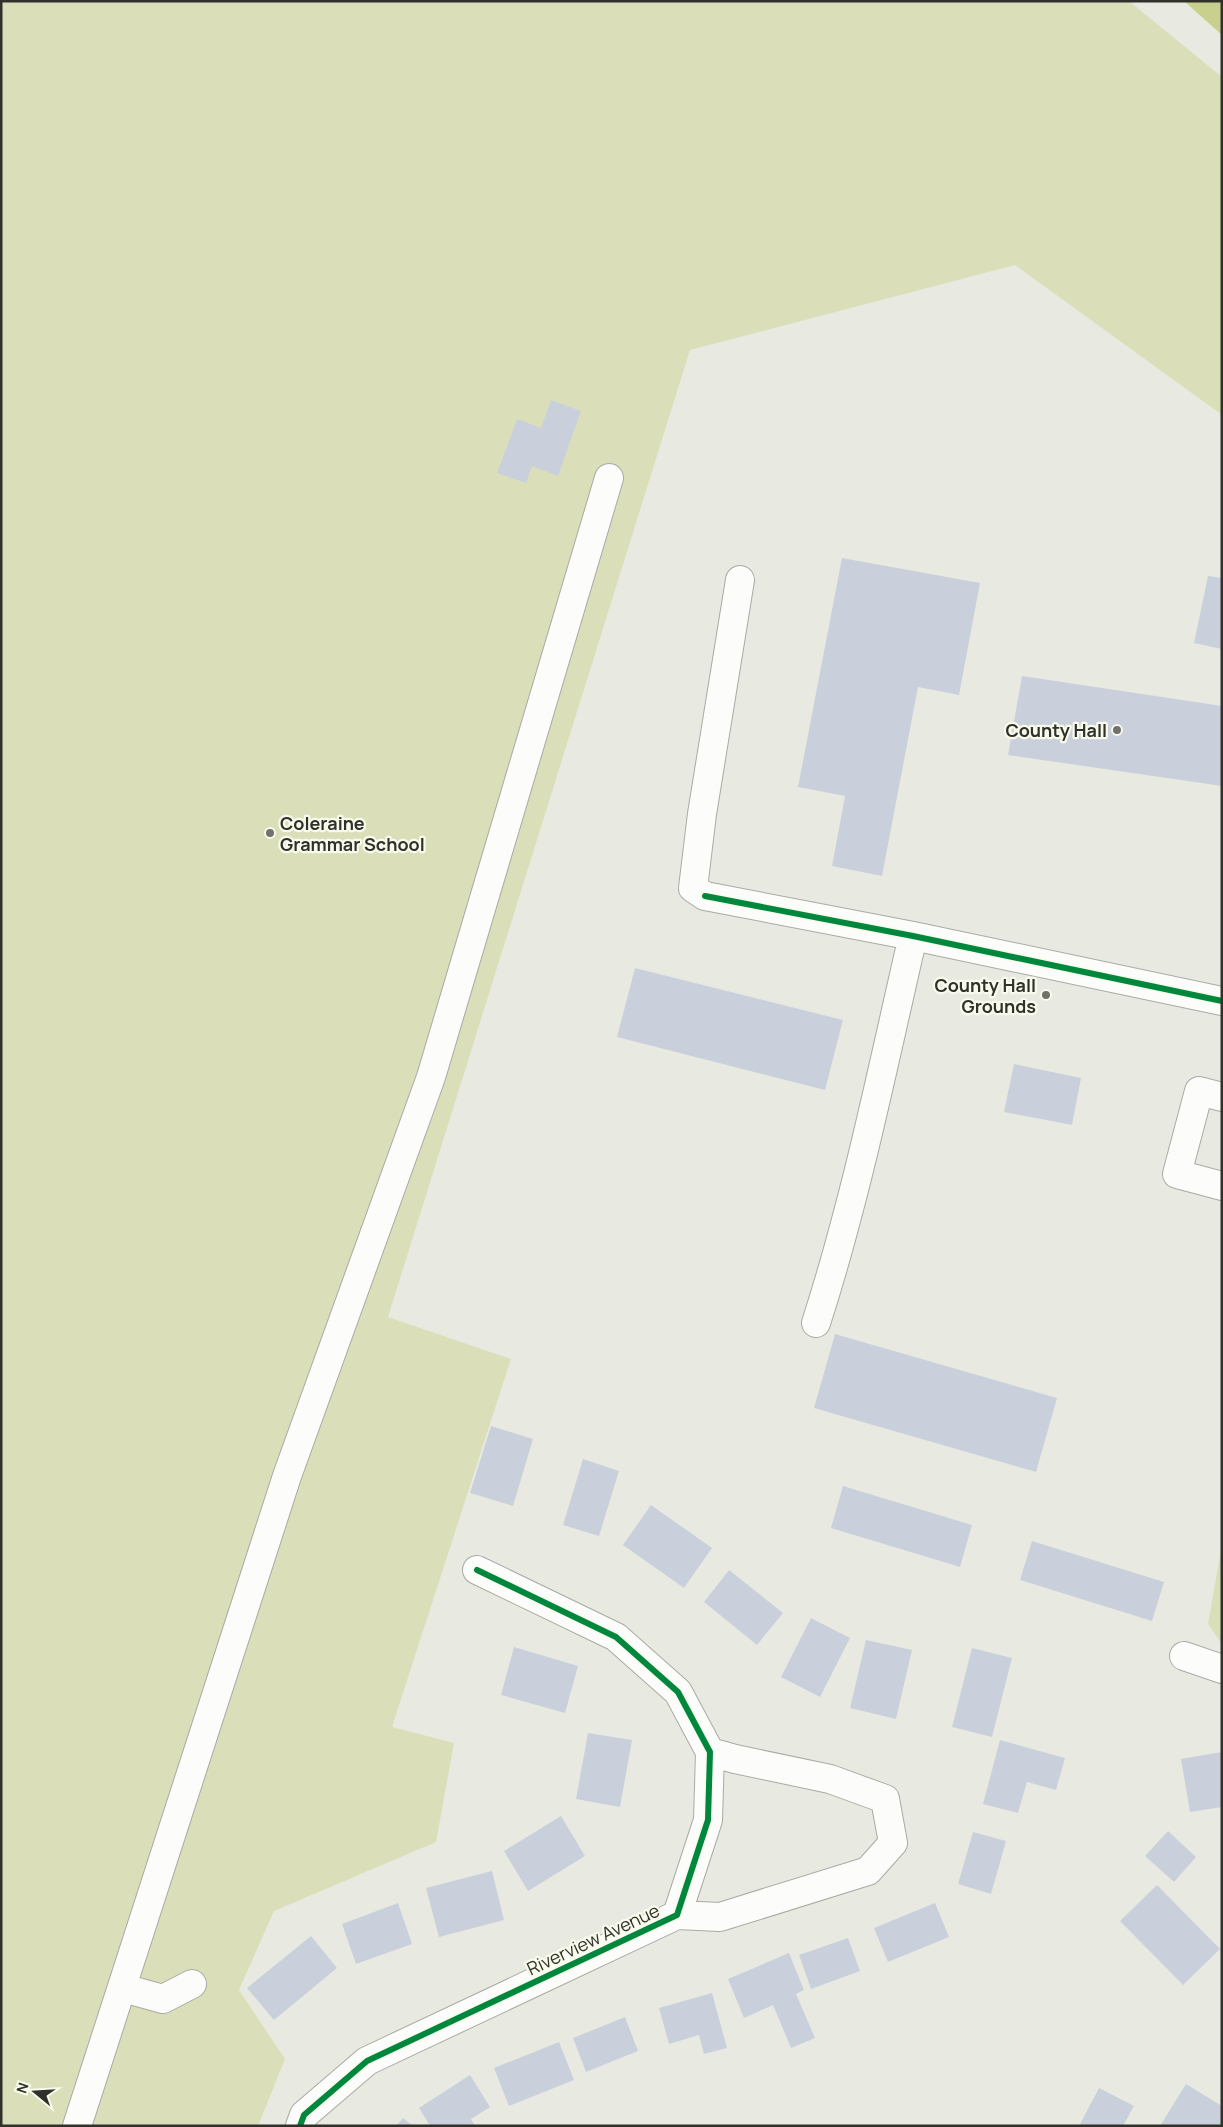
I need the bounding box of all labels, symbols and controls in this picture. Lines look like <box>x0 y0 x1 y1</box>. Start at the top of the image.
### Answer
place label: County Hall <box>1005 718 1107 742</box>
marker: County Hall <box>1111 724 1123 736</box>
place label: Coleraine Grammar School <box>280 811 425 856</box>
marker: Coleraine Grammar School <box>264 827 276 839</box>
place label: County Hall Grounds <box>934 973 1036 1018</box>
marker: County Hall Grounds <box>1040 989 1052 1001</box>
street label: Riverview Avenue <box>523 1898 663 1980</box>
north arrow <box>10 2067 60 2117</box>
text: N <box>12 2080 33 2096</box>

